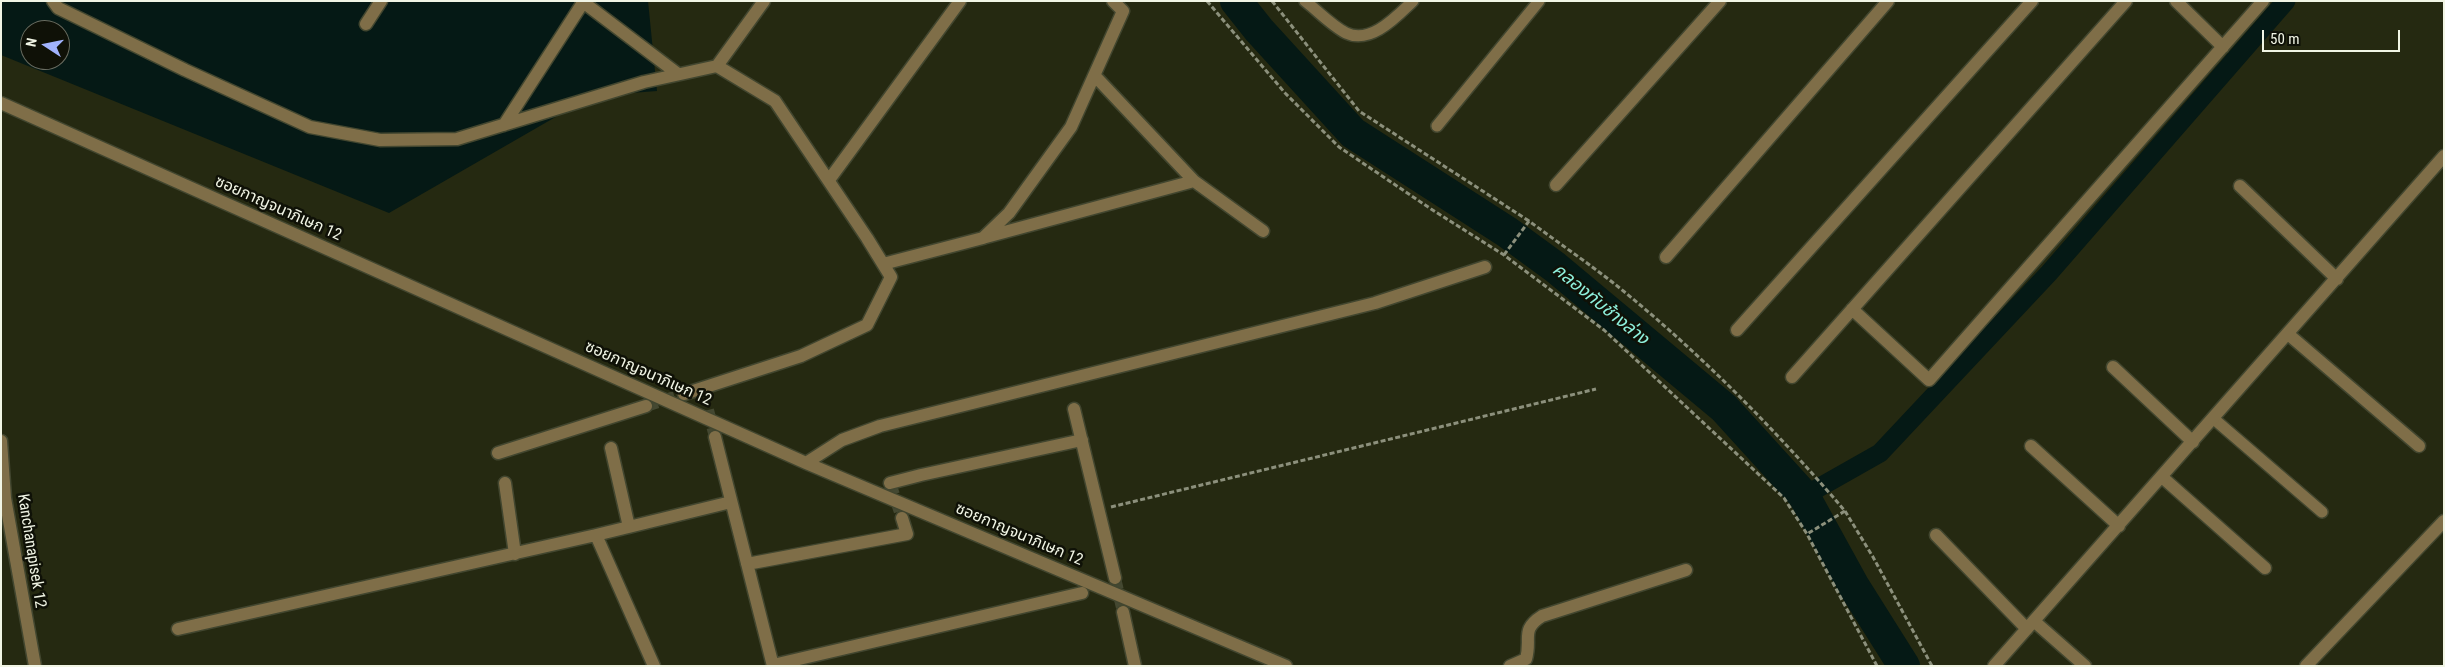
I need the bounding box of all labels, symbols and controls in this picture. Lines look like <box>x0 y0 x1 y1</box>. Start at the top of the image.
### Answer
north arrow <box>20 20 70 70</box>
scale bar <box>2265 20 2402 52</box>
text: 50 m <box>2270 30 2300 48</box>
text: N <box>23 37 40 48</box>
street label: ซอยกาญจนาภิเษก 12 <box>212 172 344 246</box>
water label: คลองทับช้างล่าง <box>1548 260 1652 350</box>
street label: ซอยกาญจนาภิเษก 12 <box>582 337 714 411</box>
street label: Kanchanapisek 12 <box>12 493 50 609</box>
street label: ซอยกาญจนาภิเษก 12 <box>952 499 1086 571</box>

